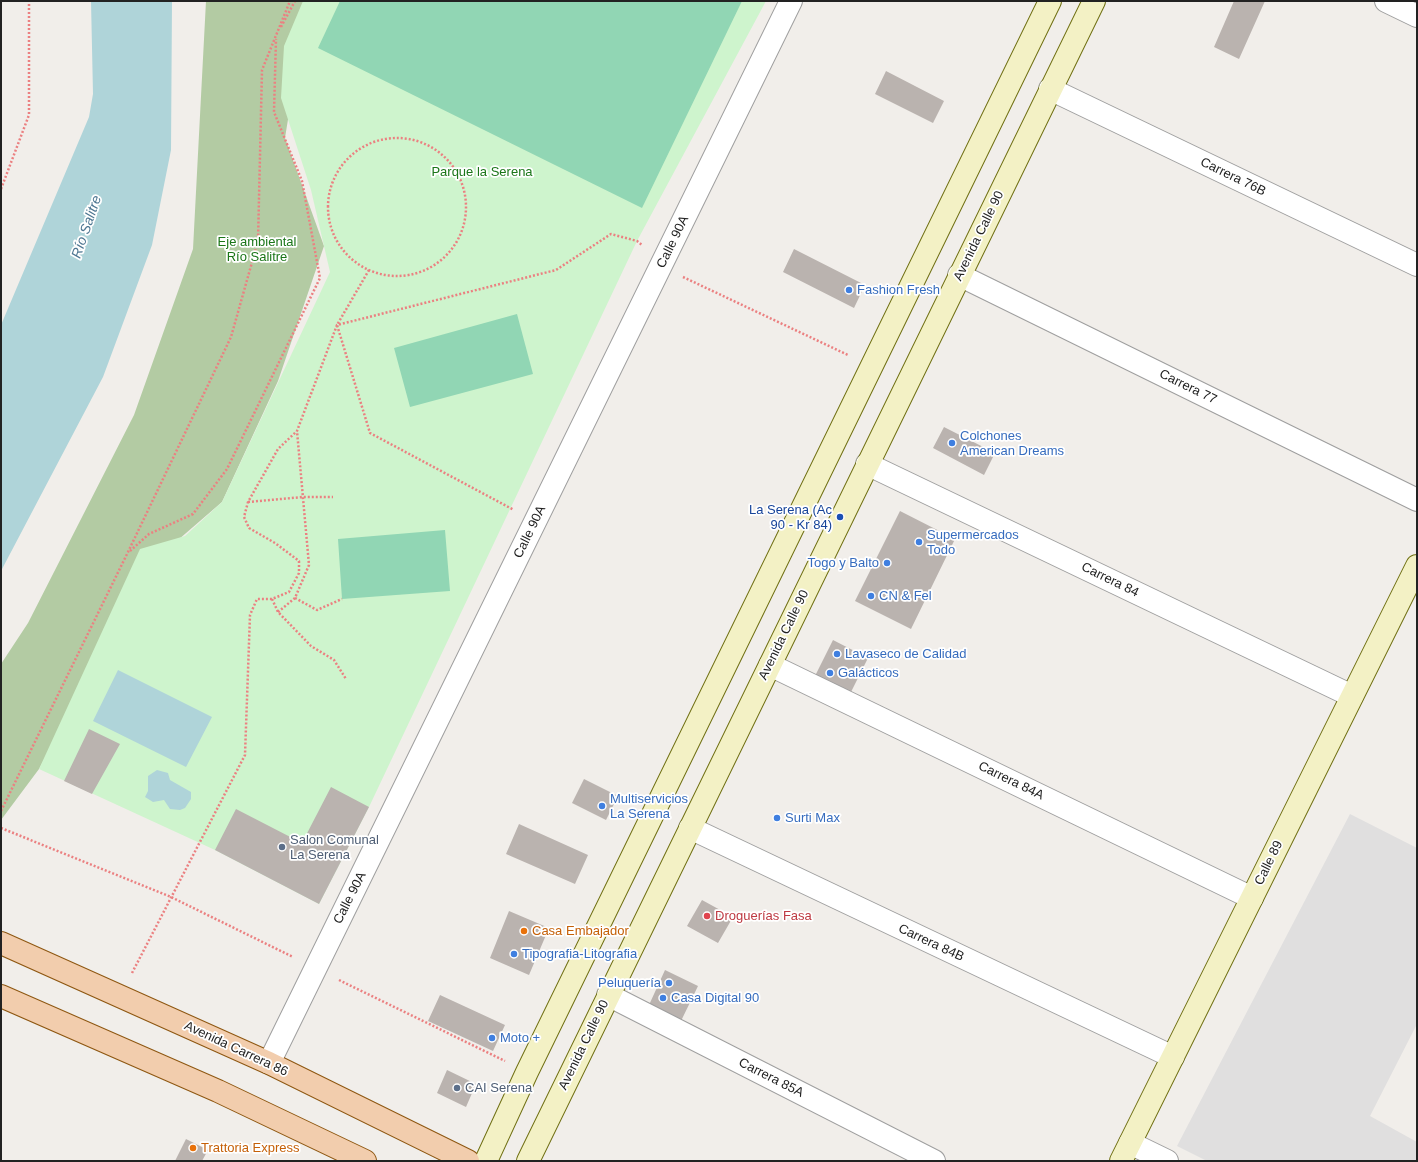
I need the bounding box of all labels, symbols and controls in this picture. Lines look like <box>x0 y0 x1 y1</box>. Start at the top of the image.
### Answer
street label: Carrera 76B <box>1198 154 1268 200</box>
park label: Parque la Serena <box>431 164 533 180</box>
street label: Avenida Calle 90 <box>950 189 1008 283</box>
water label: Río Salitre <box>68 193 106 261</box>
street label: Calle 90A <box>654 213 692 271</box>
park label: Eje ambiental Río Salitre <box>218 234 296 265</box>
place label: Fashion Fresh <box>857 282 940 298</box>
marker: Fashion Fresh <box>844 285 854 295</box>
street label: Carrera 77 <box>1157 366 1219 408</box>
place label: Colchones American Dreams <box>960 428 1064 459</box>
marker: Colchones American Dreams <box>947 438 957 448</box>
place label: La Serena (Ac 90 - Kr 84) <box>749 502 832 533</box>
street label: Calle 90A <box>511 503 549 561</box>
marker: La Serena (Ac 90 - Kr 84) <box>835 512 845 522</box>
place label: Supermercados Todo <box>927 527 1019 558</box>
marker: Supermercados Todo <box>914 537 924 547</box>
place label: Togo y Balto <box>807 555 879 571</box>
marker: Togo y Balto <box>882 558 892 568</box>
street label: Carrera 84 <box>1079 559 1141 601</box>
street label: Avenida Calle 90 <box>755 588 813 682</box>
place label: CN & Fel <box>879 588 932 604</box>
marker: CN & Fel <box>866 591 876 601</box>
place label: Lavaseco de Calidad <box>845 646 966 662</box>
marker: Lavaseco de Calidad <box>832 649 842 659</box>
place label: Galácticos <box>838 665 899 681</box>
marker: Galácticos <box>825 668 835 678</box>
street label: Carrera 84A <box>976 758 1046 804</box>
place label: Multiservicios La Serena <box>610 791 688 822</box>
marker: Multiservicios La Serena <box>597 801 607 811</box>
place label: Surti Max <box>785 810 840 826</box>
marker: Surti Max <box>772 813 782 823</box>
place label: Salon Comunal La Serena <box>290 832 379 863</box>
street label: Calle 89 <box>1252 838 1286 888</box>
marker: Salon Comunal La Serena <box>277 842 287 852</box>
street label: Calle 90A <box>330 869 370 927</box>
place label: Droguerías Fasa <box>715 908 812 924</box>
marker: Droguerías Fasa <box>702 911 712 921</box>
street label: Carrera 84B <box>896 921 966 965</box>
place label: Casa Embajador <box>532 923 629 939</box>
marker: Casa Embajador <box>519 926 529 936</box>
place label: Tipografia-Litografia <box>522 946 637 962</box>
marker: Tipografia-Litografia <box>509 949 519 959</box>
place label: Peluquería <box>598 975 661 991</box>
marker: Peluquería <box>664 978 674 988</box>
place label: Casa Digital 90 <box>671 990 759 1006</box>
marker: Casa Digital 90 <box>658 993 668 1003</box>
street label: Avenida Calle 90 <box>555 998 613 1092</box>
street label: Avenida Carrera 86 <box>182 1018 290 1080</box>
place label: Moto + <box>500 1030 540 1046</box>
marker: Moto + <box>487 1033 497 1043</box>
street label: Carrera 85A <box>736 1055 806 1101</box>
place label: CAI Serena <box>465 1080 532 1096</box>
marker: CAI Serena <box>452 1083 462 1093</box>
place label: Trattoria Express <box>201 1140 299 1156</box>
marker: Trattoria Express <box>188 1143 198 1153</box>

